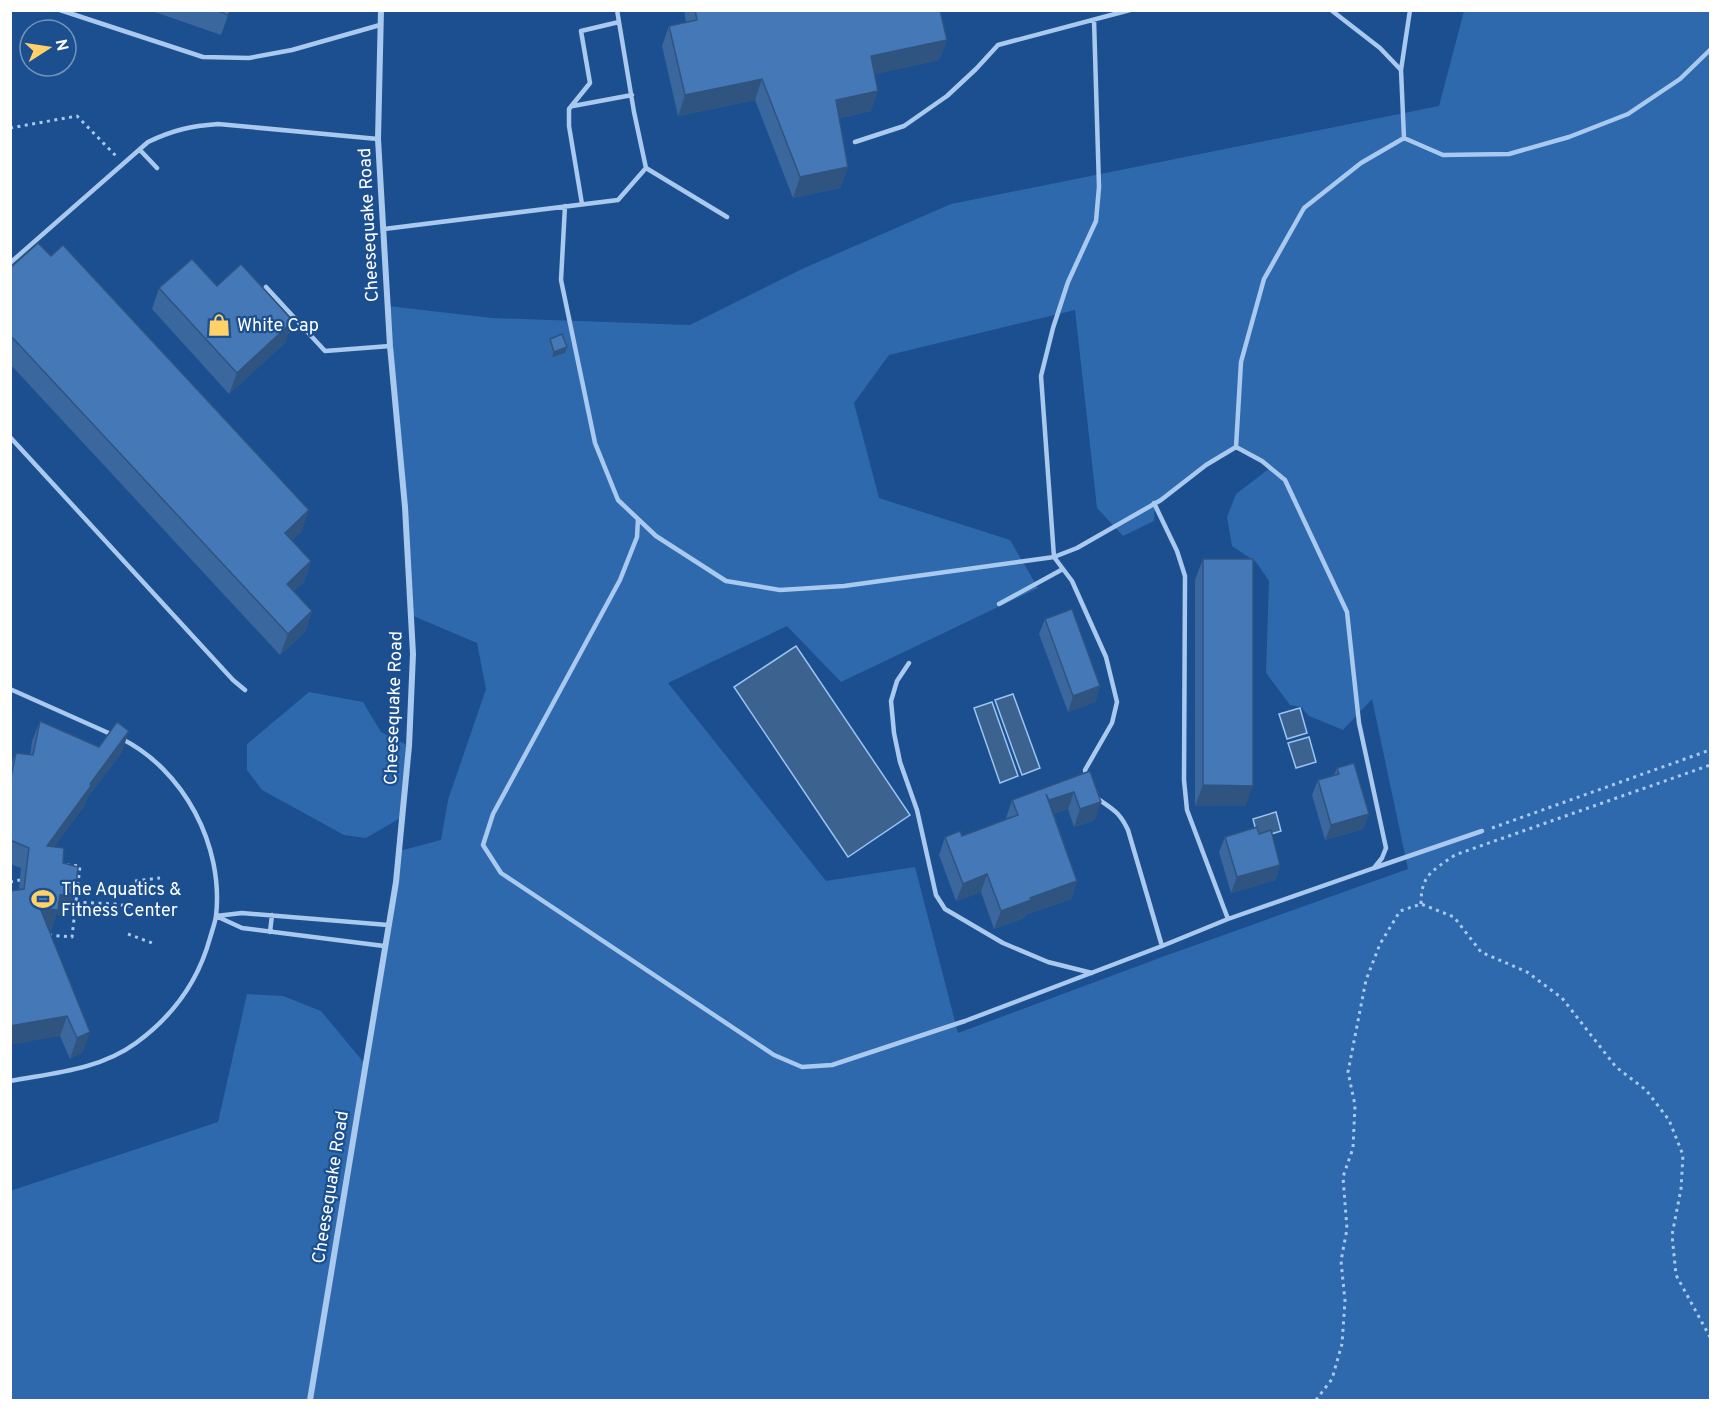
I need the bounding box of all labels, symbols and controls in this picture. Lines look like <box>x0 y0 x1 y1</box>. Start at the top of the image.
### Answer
north arrow <box>18 18 78 78</box>
text: N <box>50 38 72 53</box>
street label: Cheesequake Road <box>354 147 385 303</box>
shop icon: White Cap <box>206 312 232 338</box>
place label: White Cap <box>237 315 319 338</box>
street label: Cheesequake Road <box>380 631 409 786</box>
place label: The Aquatics & Fitness Center <box>61 879 181 923</box>
sports icon: The Aquatics & Fitness Center <box>30 886 56 912</box>
street label: Cheesequake Road <box>308 1109 355 1265</box>

